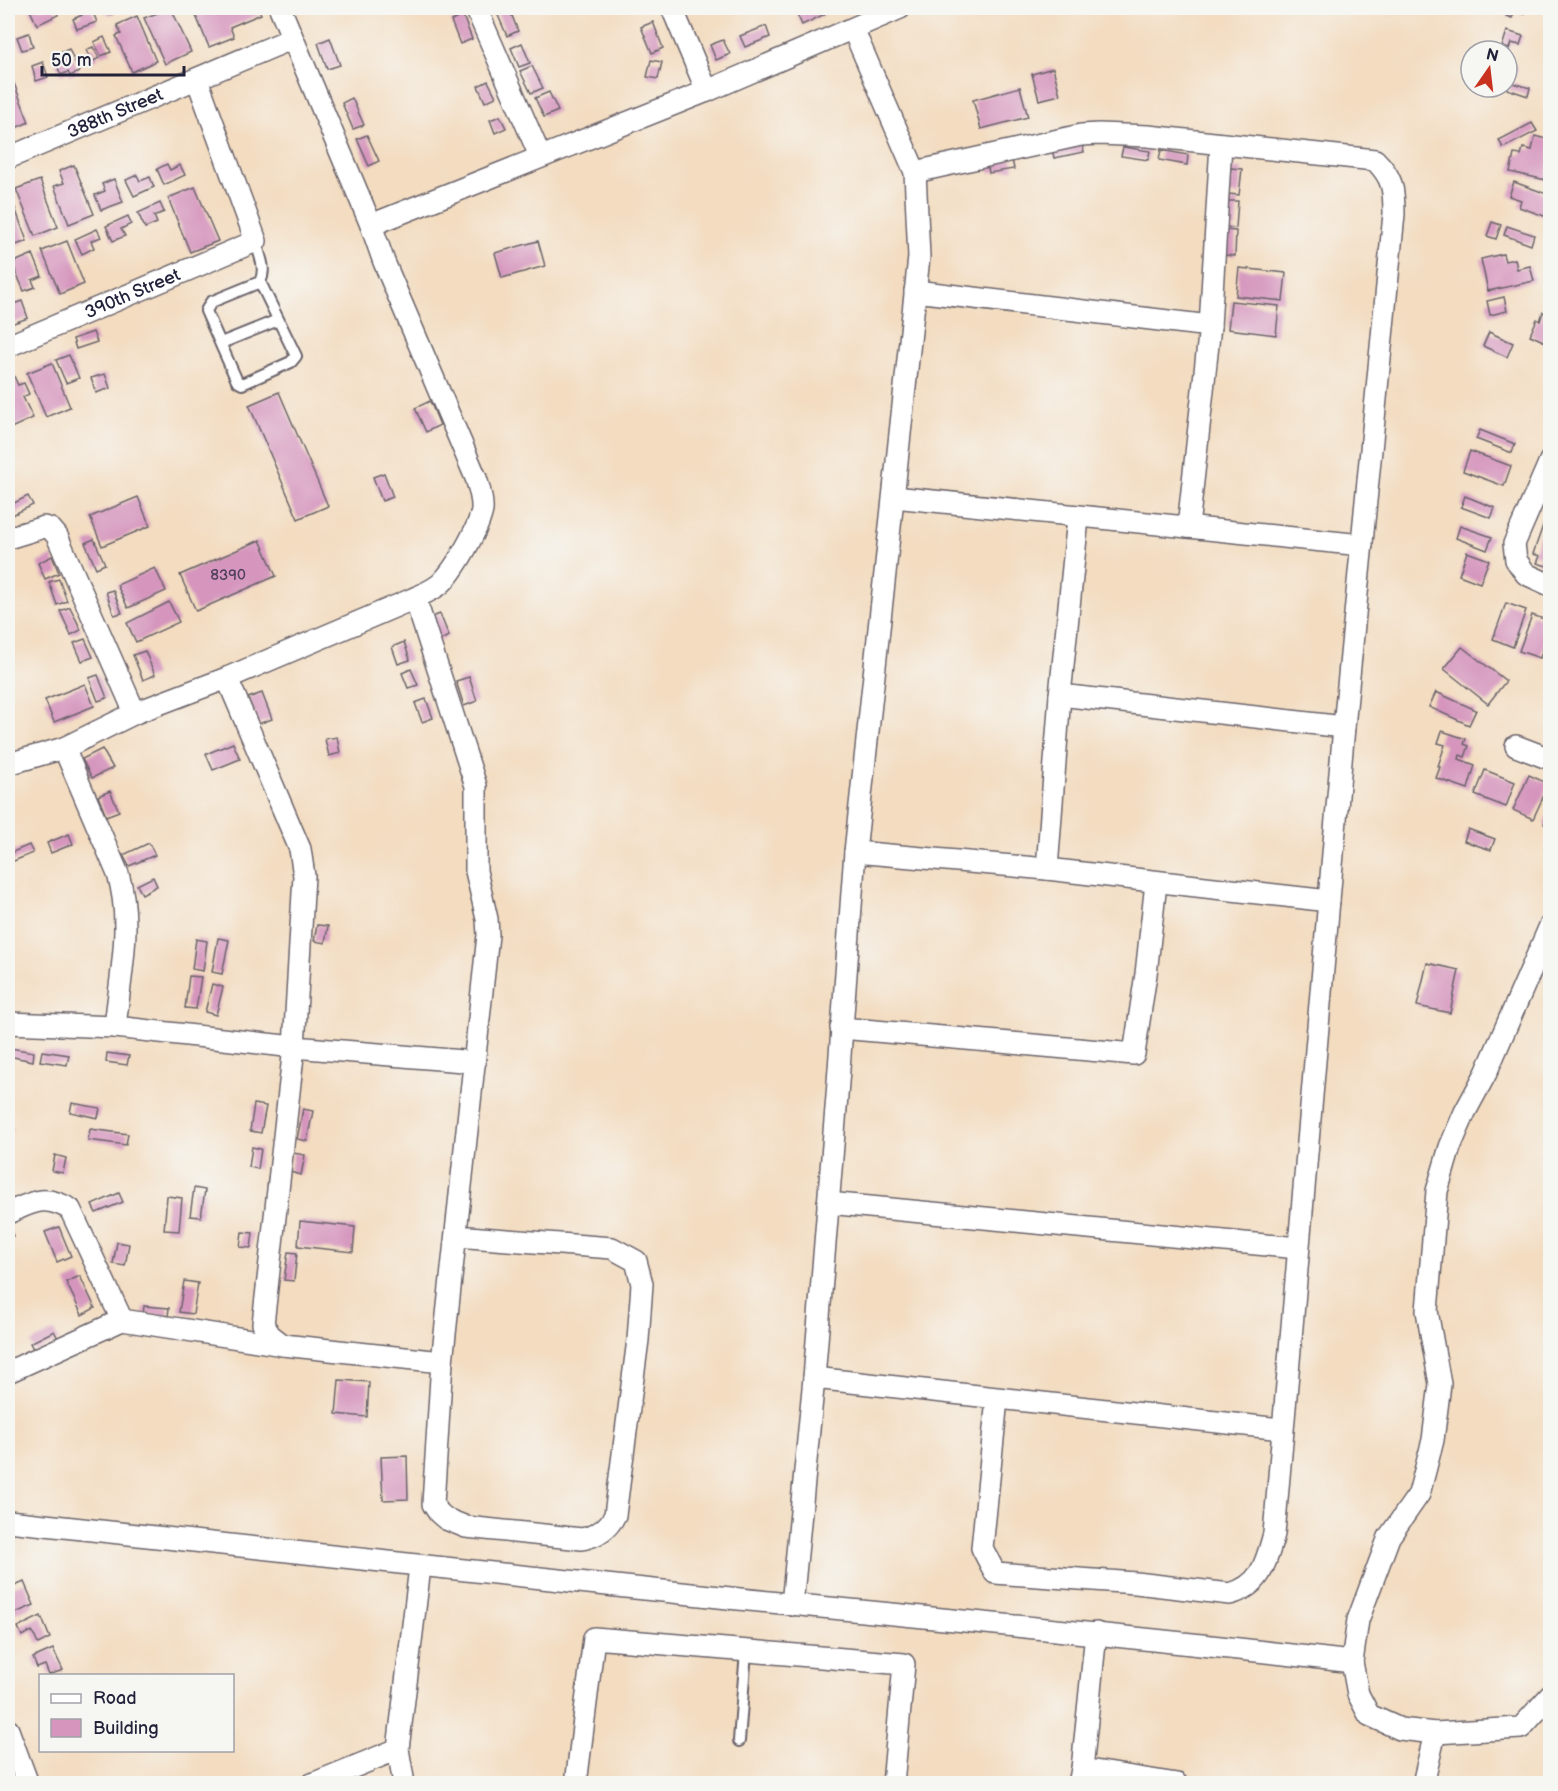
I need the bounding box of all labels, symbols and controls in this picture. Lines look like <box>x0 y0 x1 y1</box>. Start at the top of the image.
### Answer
scale bar <box>42 39 184 77</box>
north arrow <box>1459 39 1519 99</box>
text: N <box>1484 45 1500 67</box>
text: 50 m <box>51 50 92 71</box>
street label: 388th Street <box>64 83 166 142</box>
street label: 390th Street <box>81 264 184 323</box>
house number: 8390 <box>210 566 246 585</box>
legend <box>39 1674 234 1752</box>
text: Road <box>93 1688 137 1709</box>
text: Building <box>93 1718 159 1739</box>

